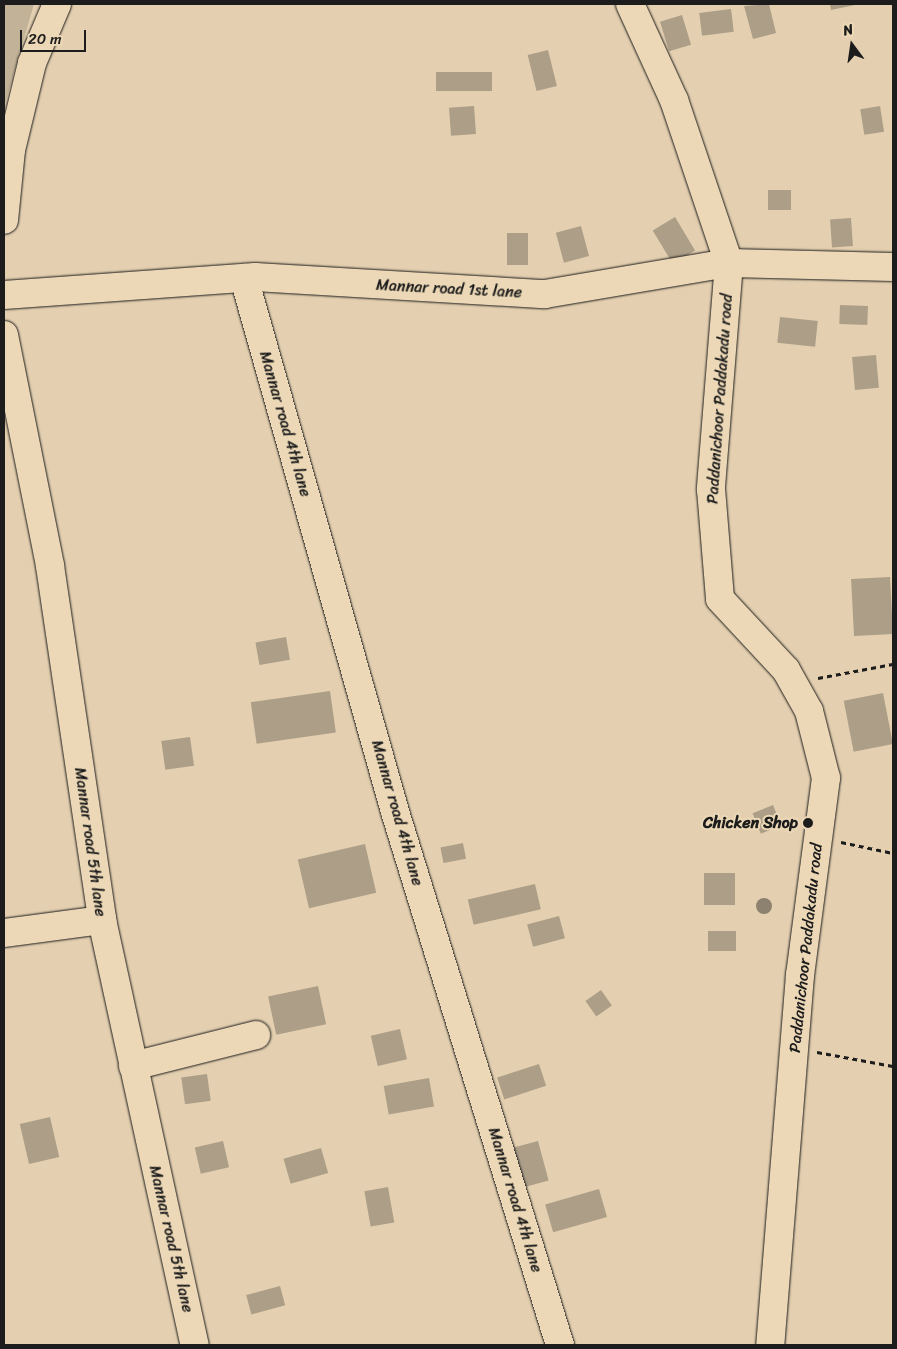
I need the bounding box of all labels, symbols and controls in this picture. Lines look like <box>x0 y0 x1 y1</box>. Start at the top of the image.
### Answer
text: N <box>841 17 856 43</box>
scale bar <box>22 20 89 52</box>
north arrow <box>827 20 877 70</box>
text: 20 m <box>28 26 62 52</box>
street label: Mannar road 1st lane <box>375 276 523 302</box>
street label: Paddanichoor Paddakadu road <box>703 293 737 505</box>
street label: Mannar road 4th lane <box>255 349 315 499</box>
street label: Mannar road 4th lane <box>367 738 427 888</box>
street label: Mannar road 5th lane <box>70 766 110 918</box>
place label: Chicken Shop <box>703 813 798 833</box>
marker: Chicken Shop <box>802 817 814 829</box>
street label: Paddanichoor Paddakadu road <box>785 842 827 1054</box>
street label: Mannar road 4th lane <box>484 1125 546 1275</box>
street label: Mannar road 5th lane <box>145 1163 197 1315</box>

